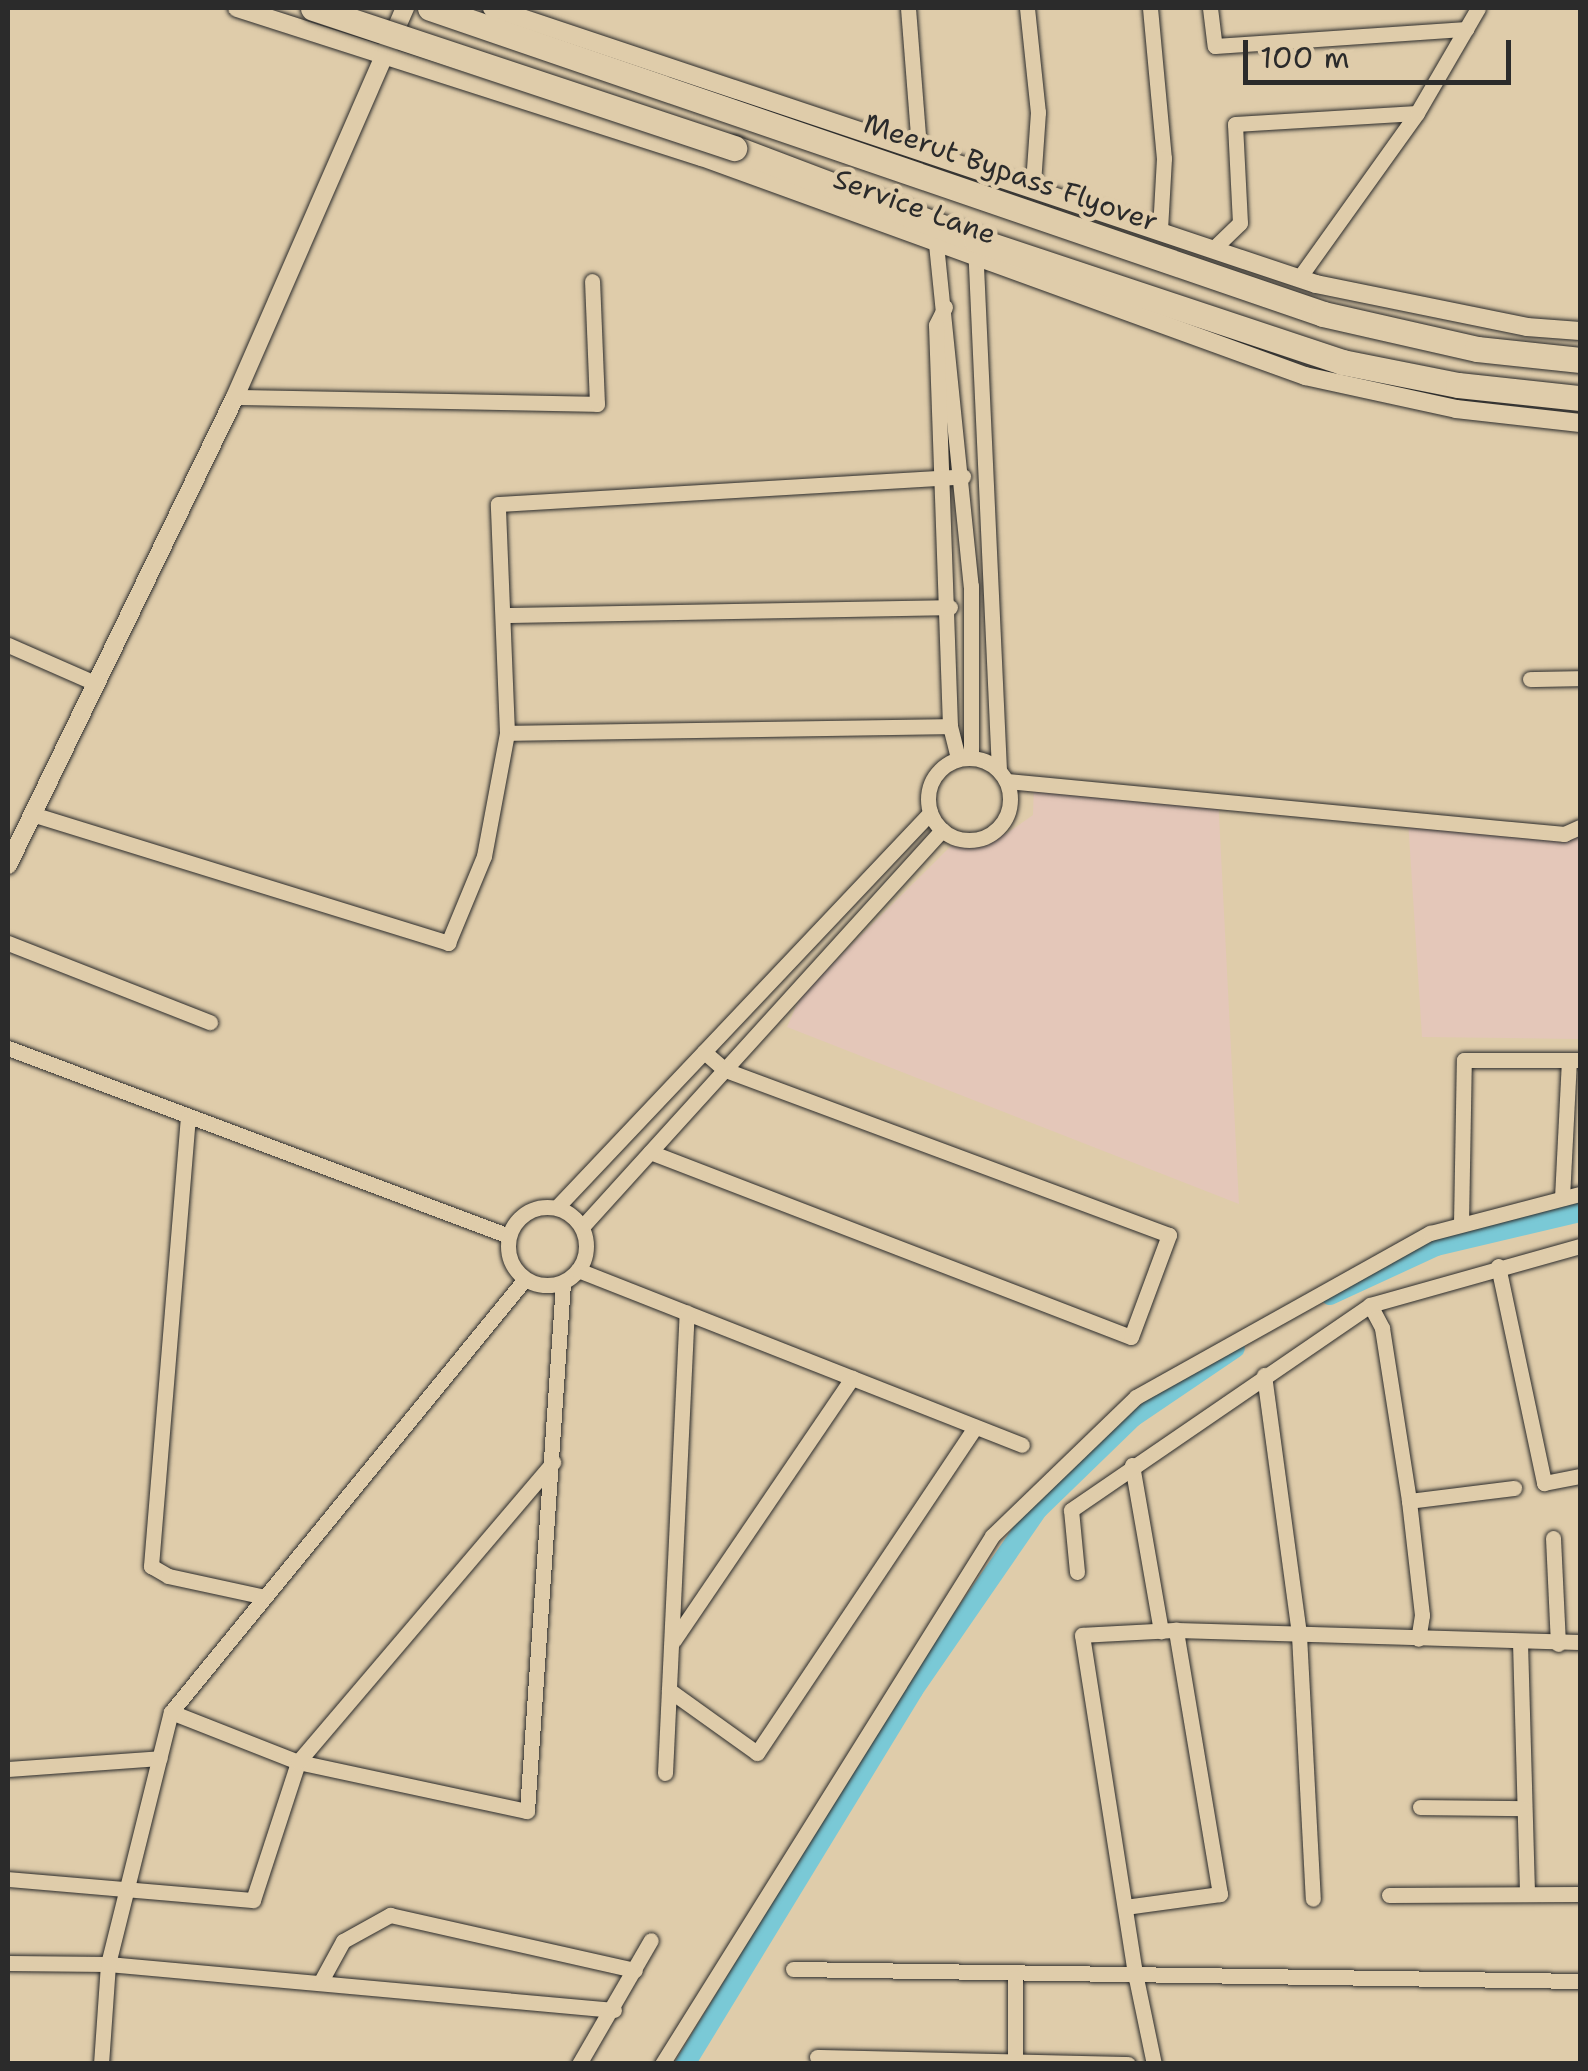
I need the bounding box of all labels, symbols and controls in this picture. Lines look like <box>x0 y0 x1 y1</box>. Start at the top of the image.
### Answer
scale bar <box>1248 20 1516 82</box>
text: 100 m <box>1260 37 1350 78</box>
street label: Meerut Bypass Flyover <box>860 106 1162 238</box>
street label: Service Lane <box>829 161 1001 251</box>

